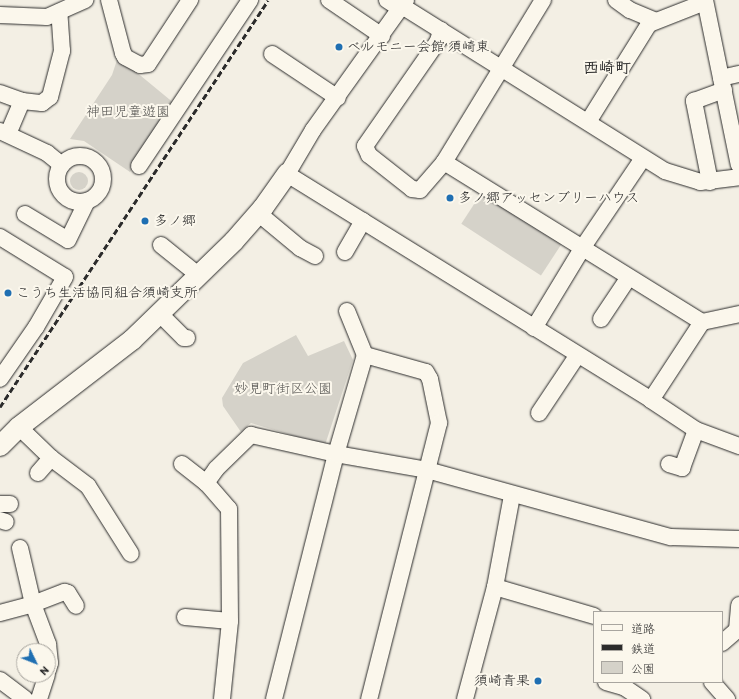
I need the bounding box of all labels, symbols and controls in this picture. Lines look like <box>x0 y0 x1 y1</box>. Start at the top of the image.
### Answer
place label: ベルモニー会館 須崎東 <box>347 39 490 55</box>
marker: ベルモニー会館 須崎東 <box>334 42 344 52</box>
district label: 西崎町 <box>583 58 631 78</box>
park label: 神田児童遊園 <box>86 104 170 120</box>
place label: 多ノ郷アッセンブリーハウス <box>458 190 640 206</box>
marker: 多ノ郷アッセンブリーハウス <box>445 193 455 203</box>
place label: 多ノ郷 <box>154 213 196 229</box>
marker: 多ノ郷 <box>139 215 151 227</box>
place label: こうち生活協同組合須崎支所 <box>16 285 198 301</box>
marker: こうち生活協同組合須崎支所 <box>3 288 13 298</box>
park label: 妙見町街区公園 <box>234 381 332 397</box>
legend <box>593 611 723 683</box>
text: 道路 <box>631 622 655 636</box>
text: 鉄道 <box>631 642 655 656</box>
north arrow <box>16 643 56 683</box>
text: 公園 <box>631 662 655 676</box>
text: N <box>37 664 52 678</box>
place label: 須崎青果 <box>474 673 530 689</box>
marker: 須崎青果 <box>533 676 543 686</box>

